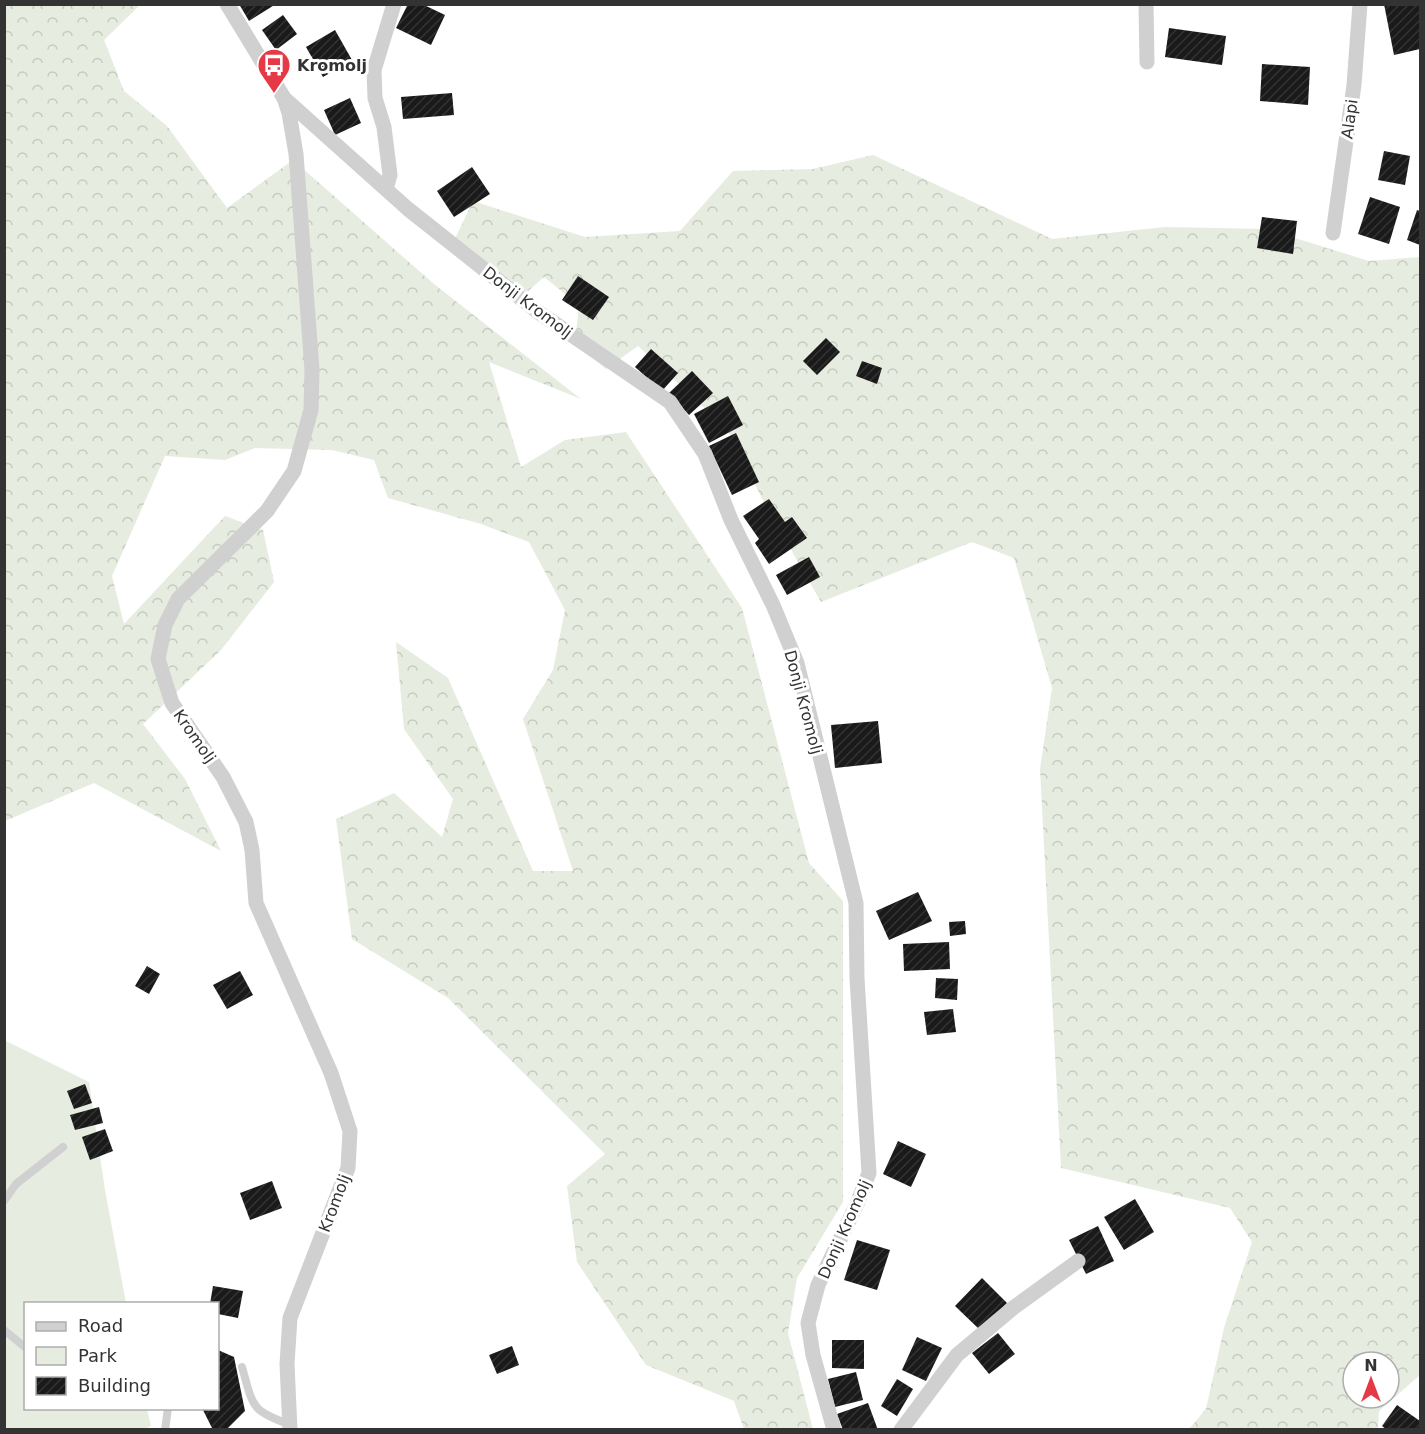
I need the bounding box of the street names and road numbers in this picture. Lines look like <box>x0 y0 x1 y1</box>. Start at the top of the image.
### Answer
street label: Alapi <box>1337 98 1362 140</box>
street label: Donji Kromolj <box>479 263 576 342</box>
street label: Donji Kromolj <box>780 648 827 756</box>
street label: Kromolj <box>169 706 220 767</box>
street label: Kromolj <box>315 1171 354 1235</box>
street label: Donji Kromolj <box>814 1176 875 1282</box>

